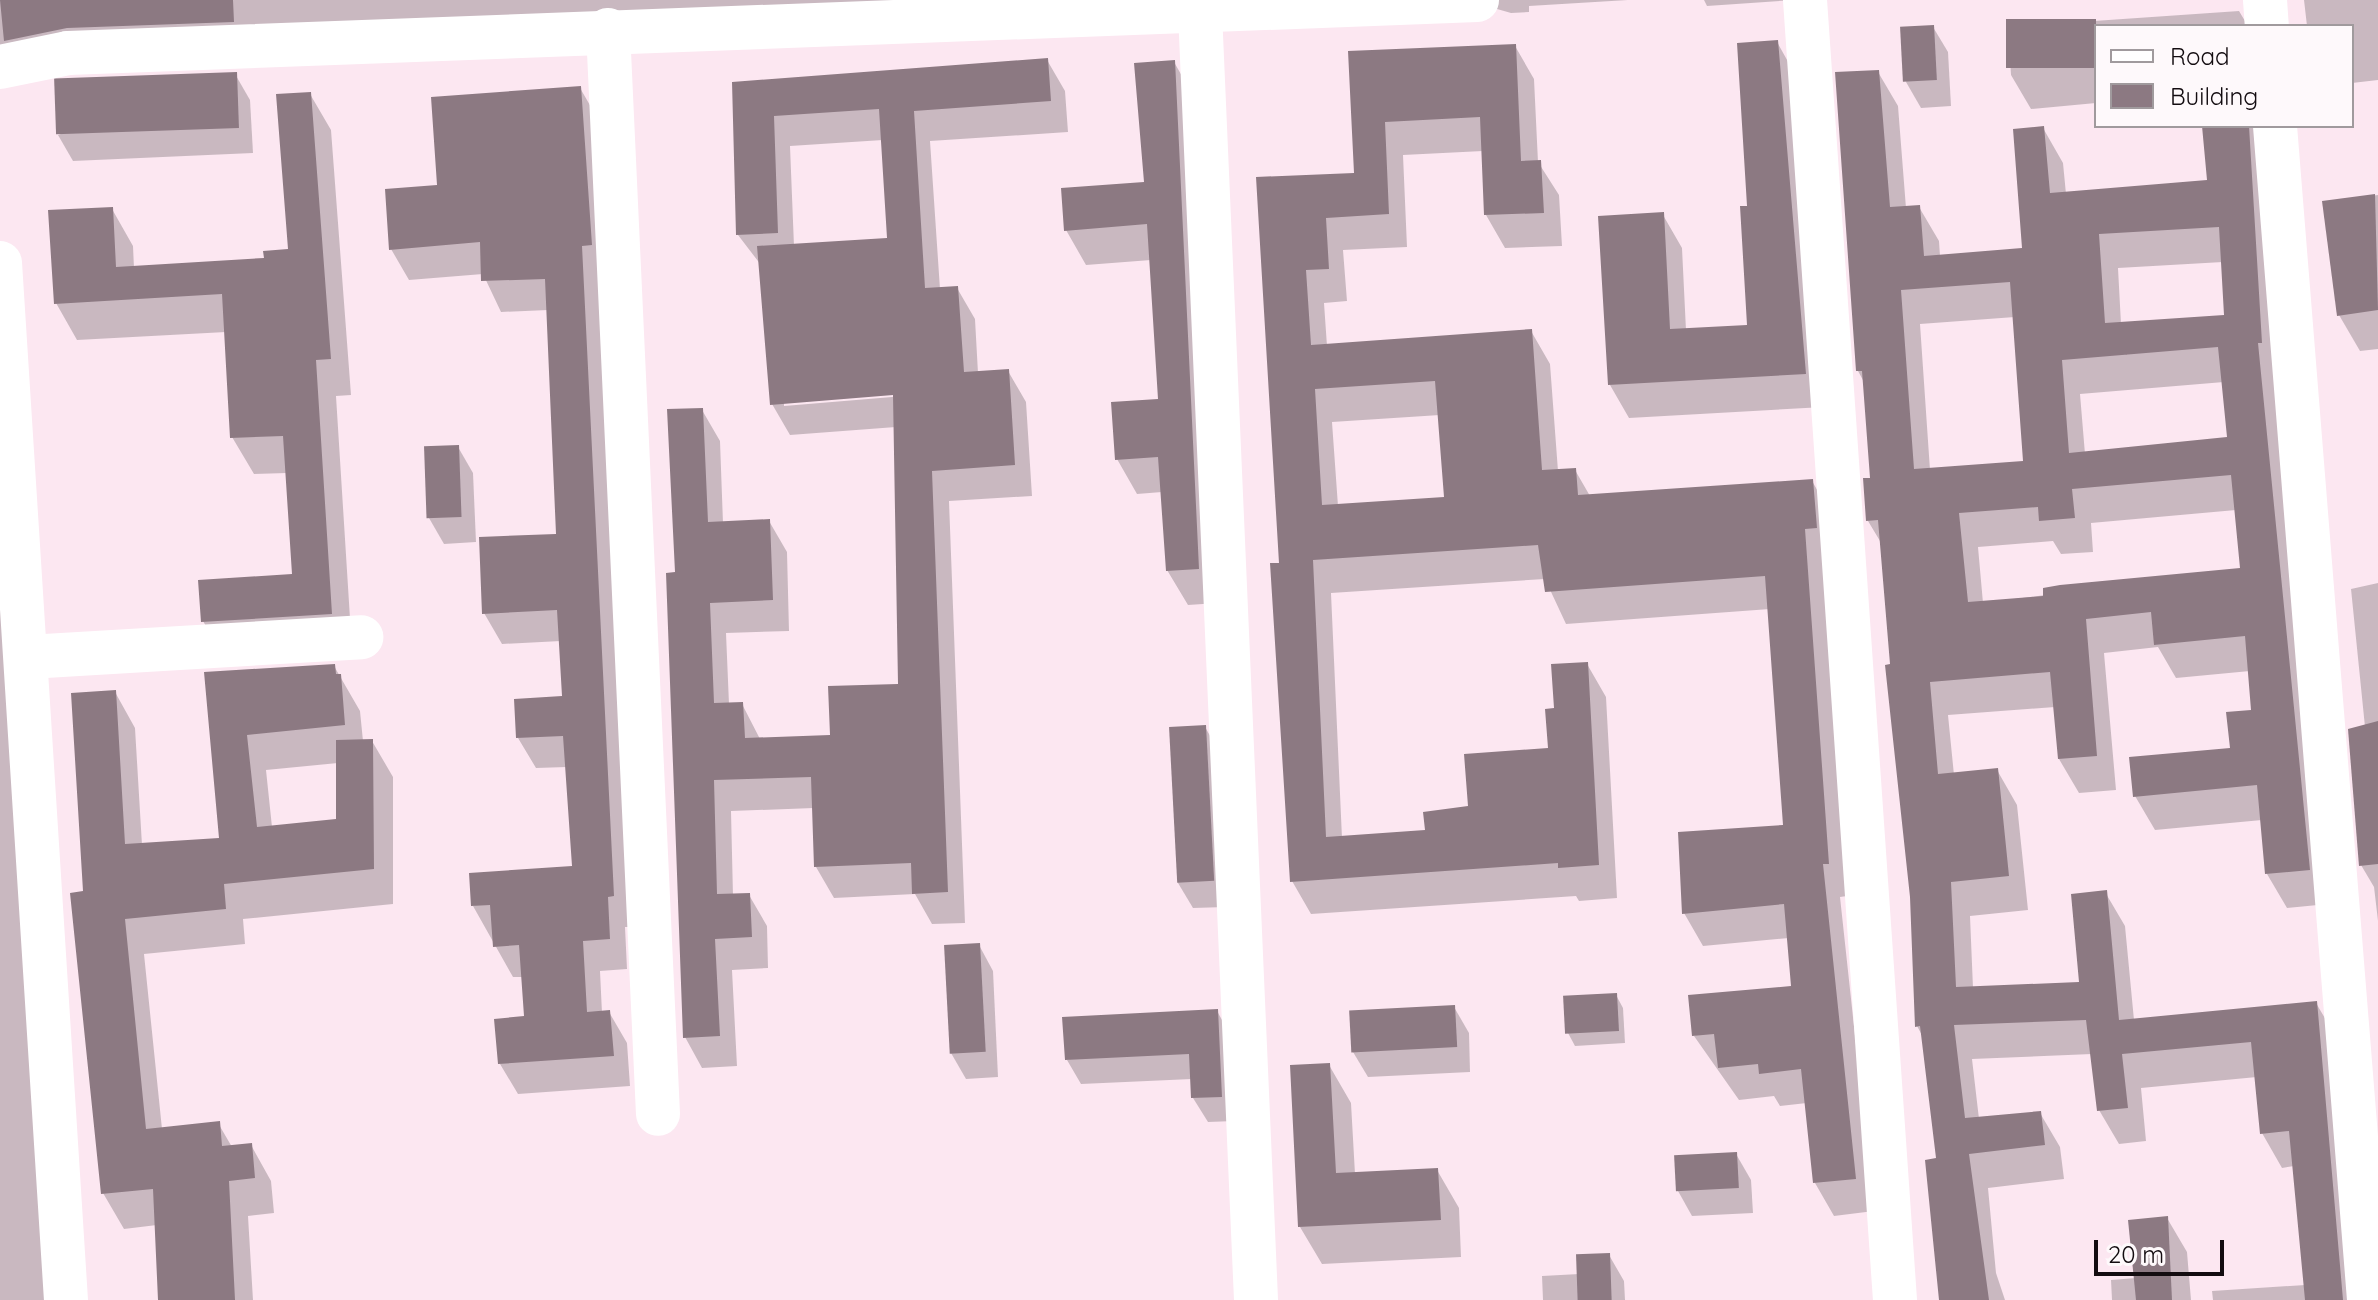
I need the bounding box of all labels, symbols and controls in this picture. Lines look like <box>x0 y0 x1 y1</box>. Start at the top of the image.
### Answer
legend <box>2094 24 2354 128</box>
text: Road <box>2170 41 2230 71</box>
text: Building <box>2170 81 2258 111</box>
scale bar <box>2098 1224 2228 1274</box>
text: 20 m <box>2108 1239 2164 1269</box>

